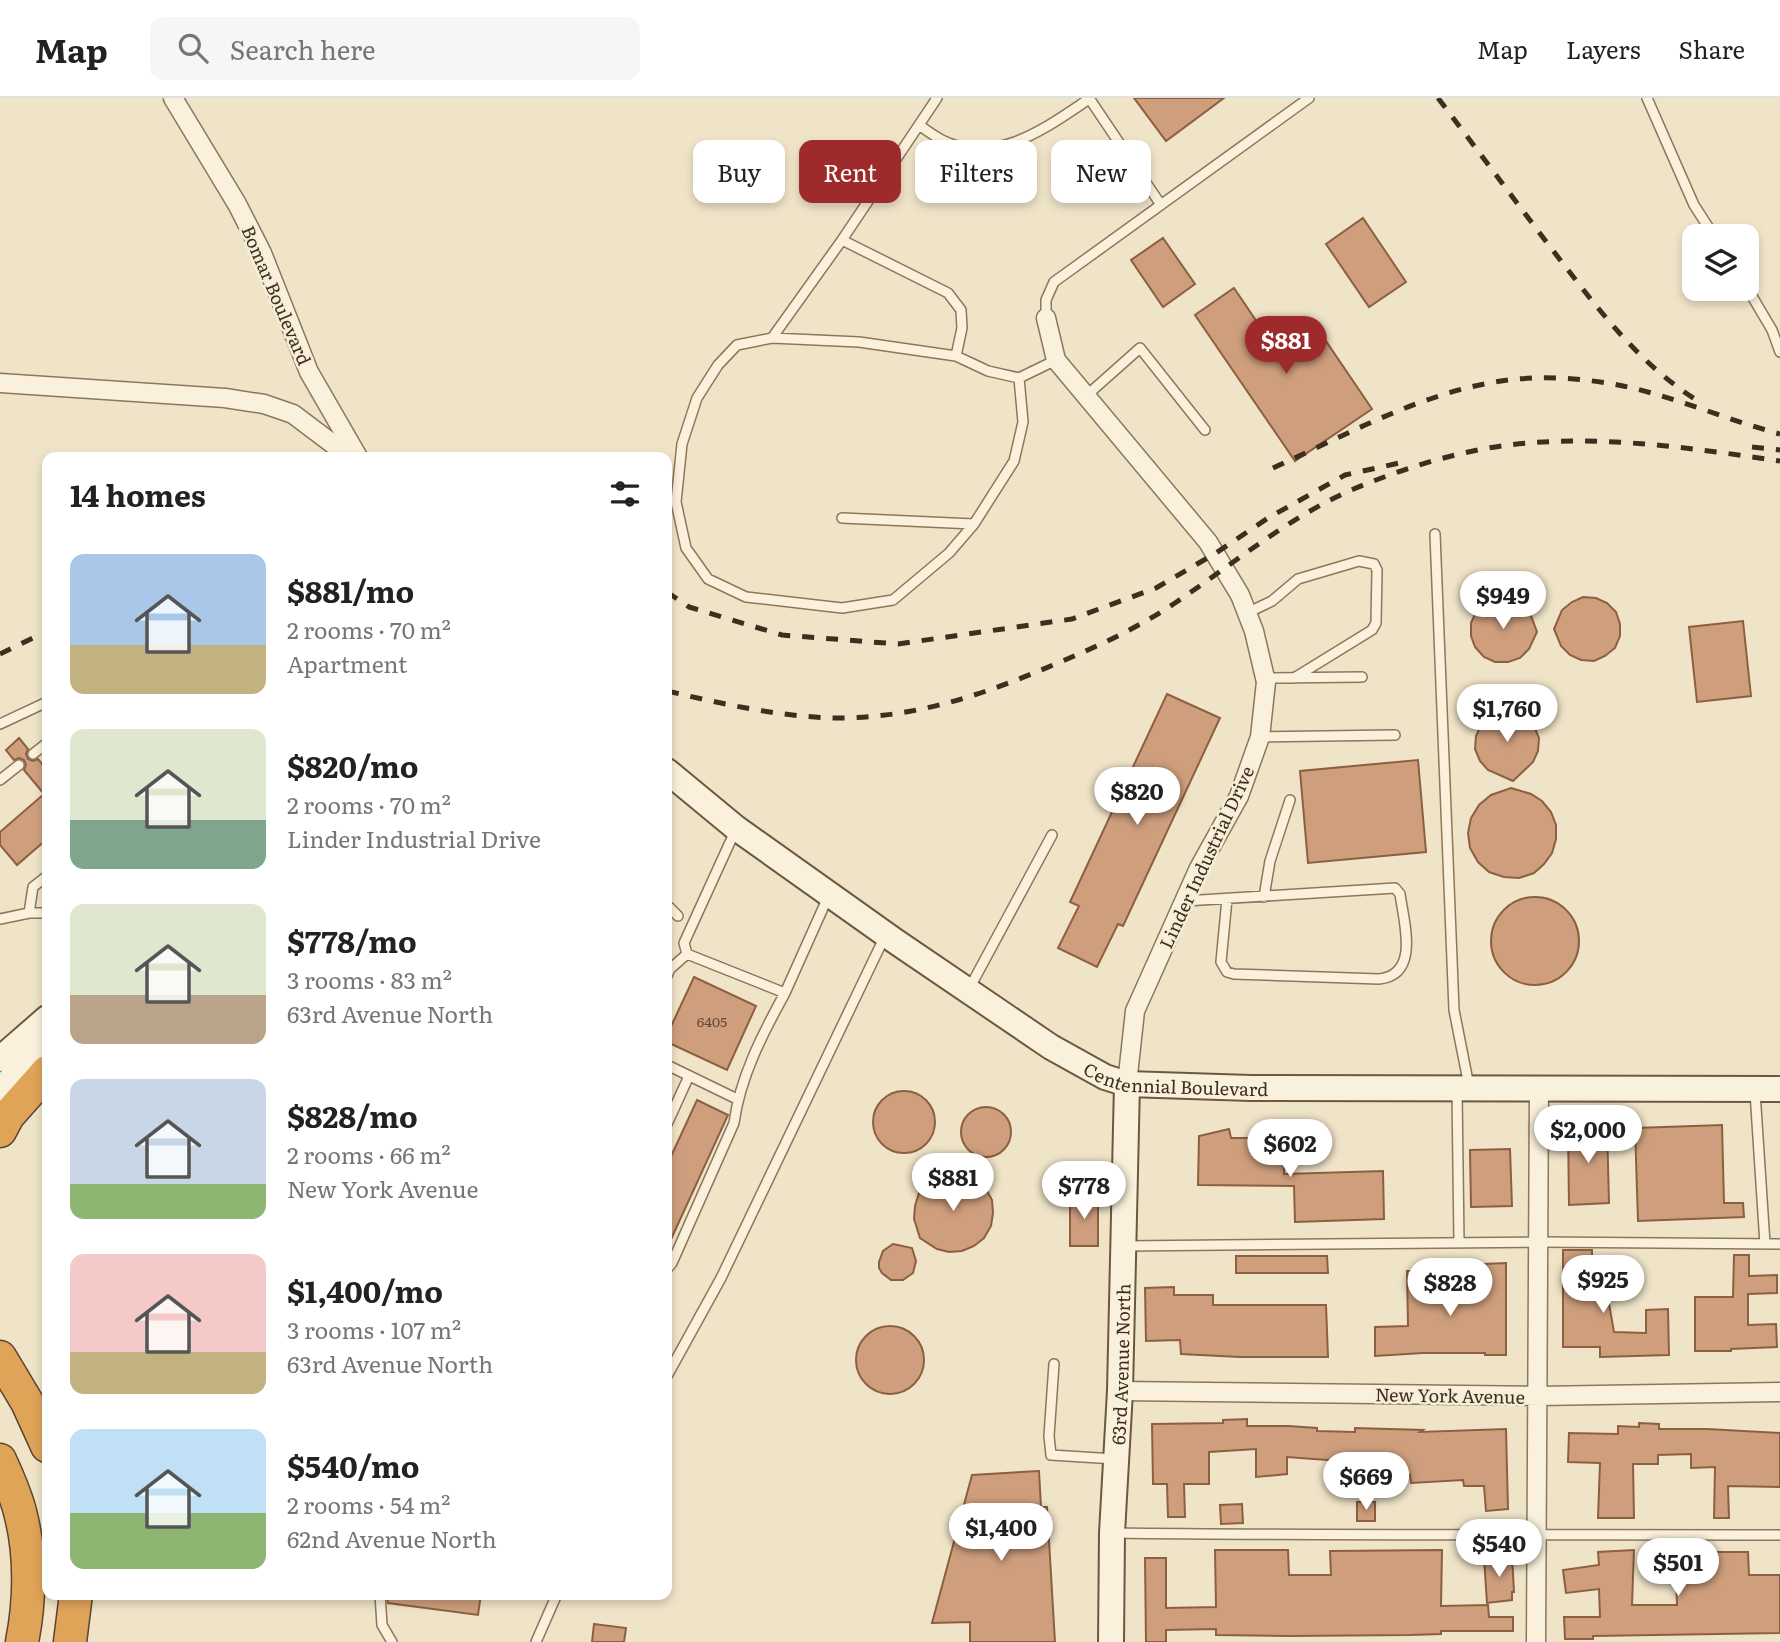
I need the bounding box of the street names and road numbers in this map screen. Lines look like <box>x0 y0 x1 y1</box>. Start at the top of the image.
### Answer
street label: Bomar Boulevard <box>235 221 319 369</box>
street label: Linder Industrial Drive <box>1152 761 1260 953</box>
street label: Centennial Boulevard <box>1079 1054 1268 1102</box>
street label: 63rd Avenue North <box>1103 1283 1136 1446</box>
street label: New York Avenue <box>1375 1380 1525 1410</box>

